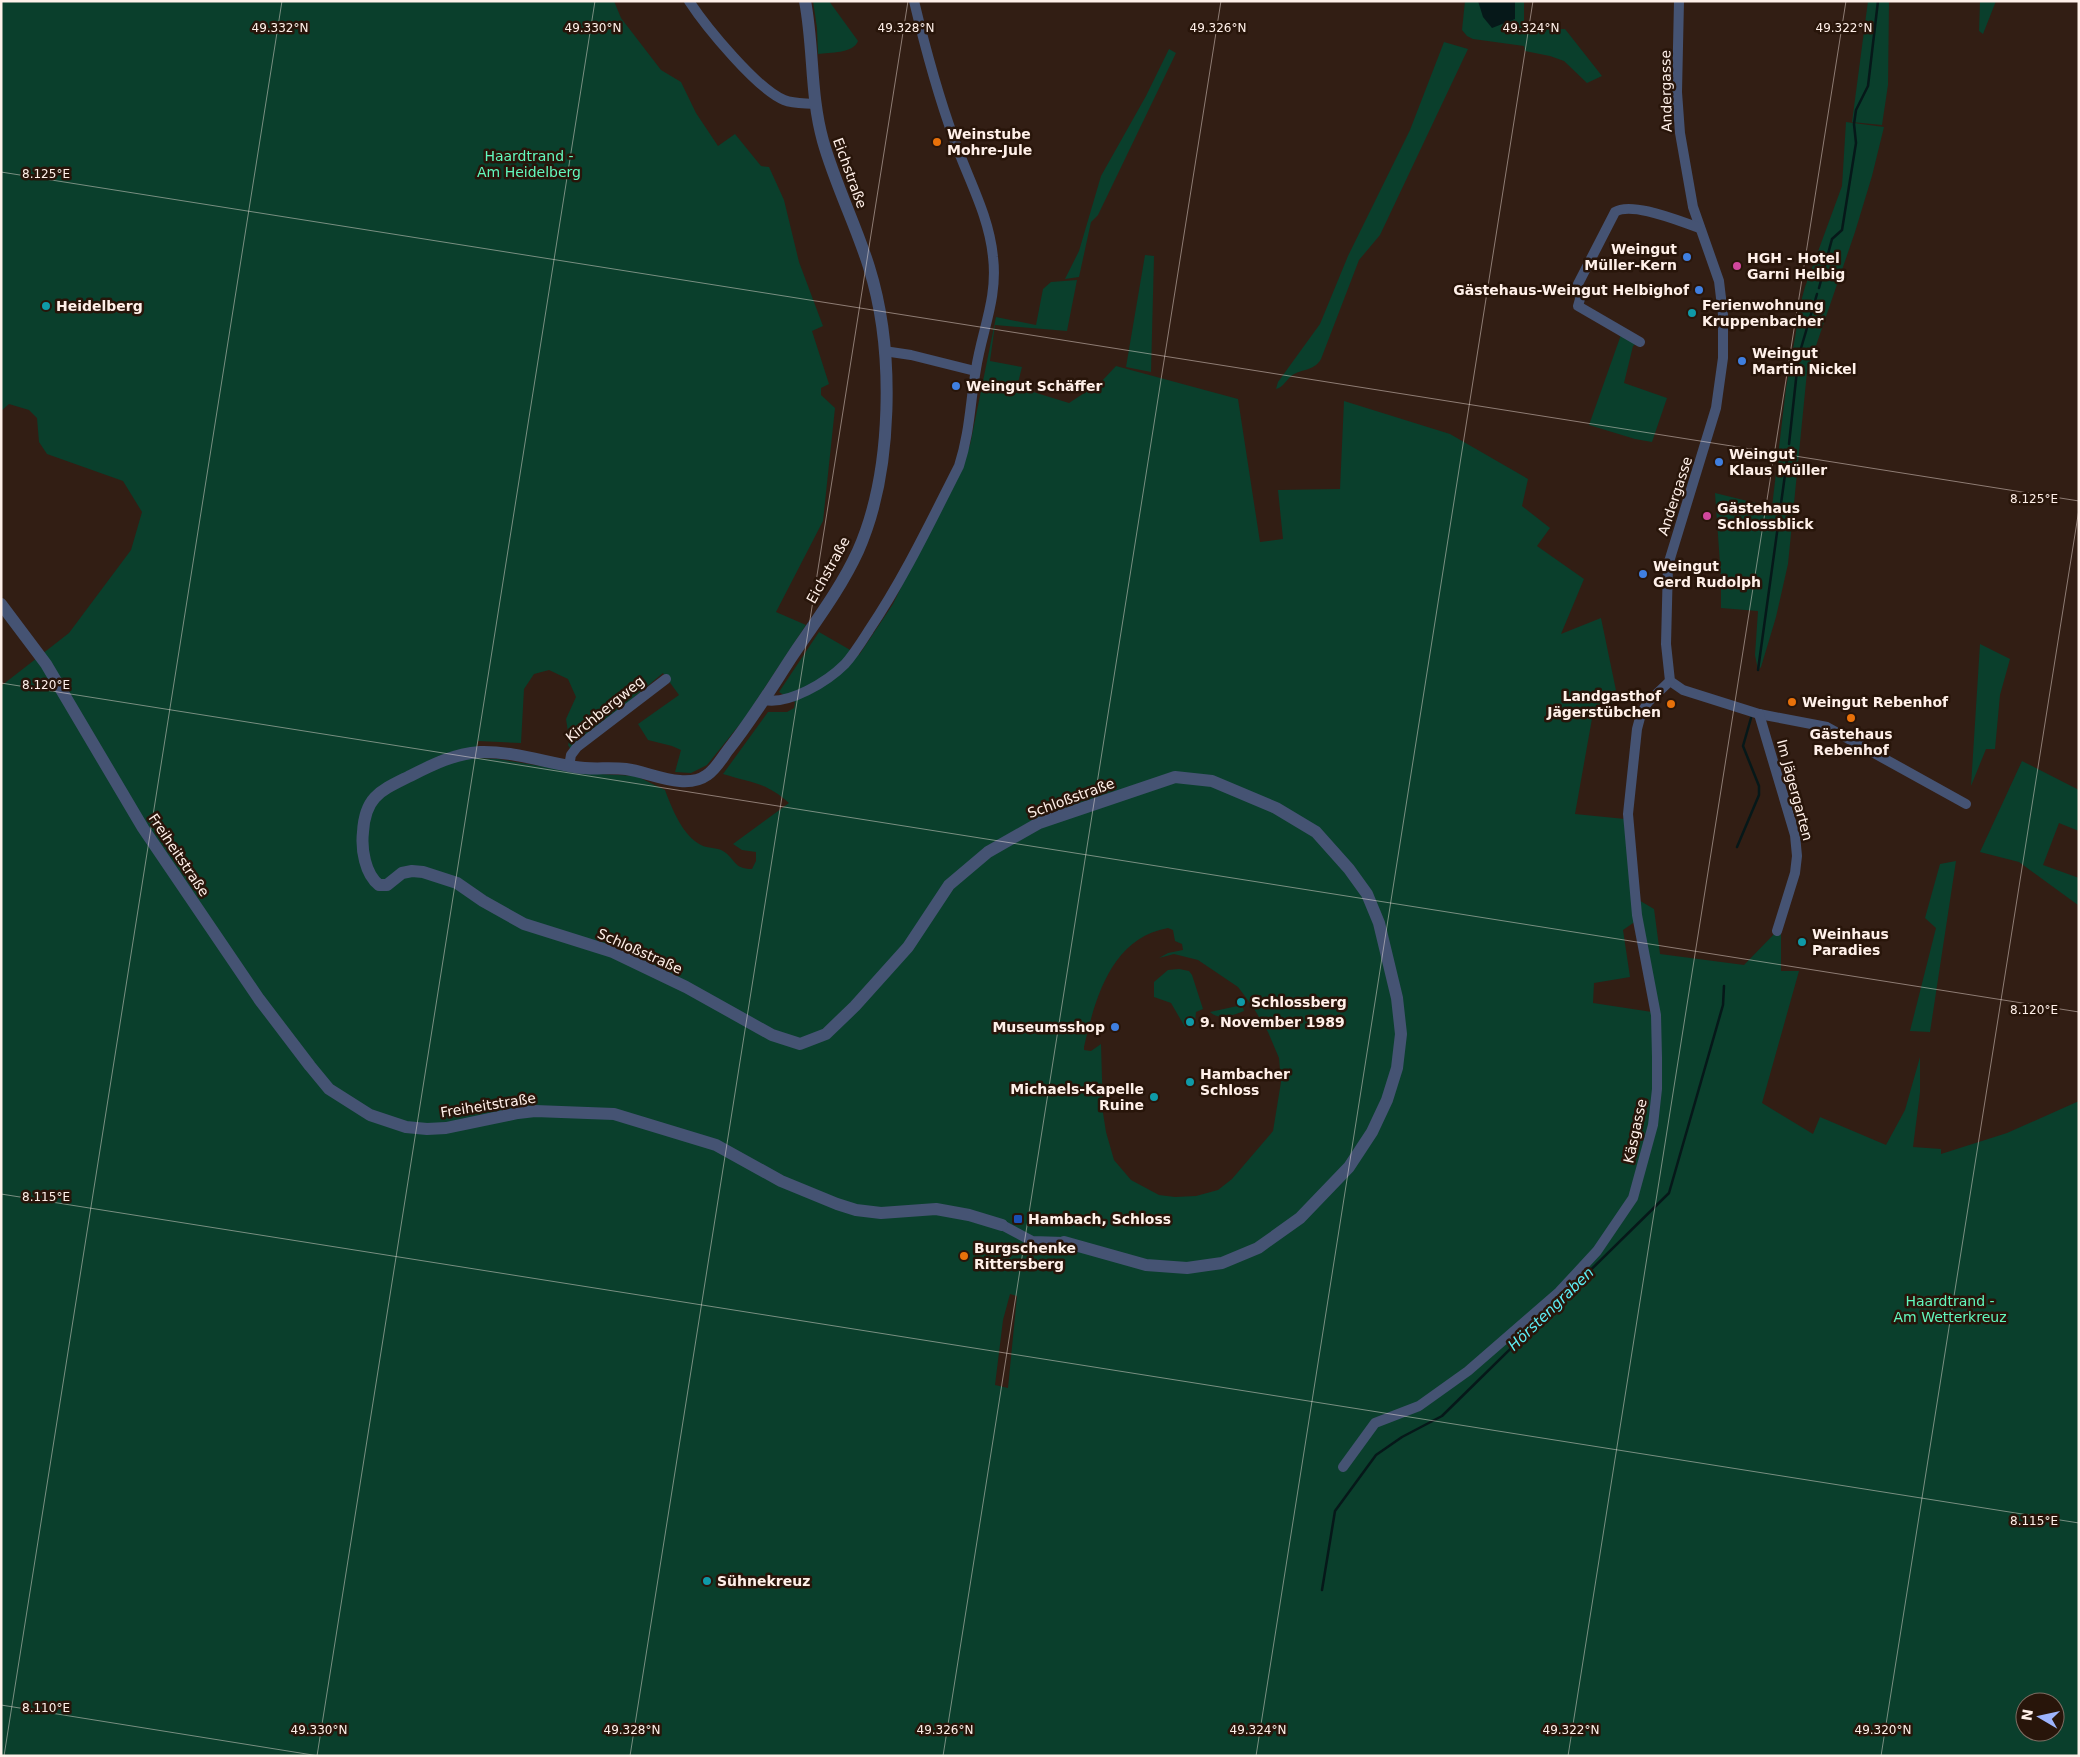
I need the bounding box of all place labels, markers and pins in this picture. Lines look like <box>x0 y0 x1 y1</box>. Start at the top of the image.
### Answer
place label: Weinstube Mohre-Jule <box>947 126 1032 158</box>
marker: Weinstube Mohre-Jule <box>931 136 943 148</box>
place label: Weingut Müller-Kern <box>1584 241 1677 273</box>
place label: HGH - Hotel Garni Helbig <box>1747 250 1845 282</box>
marker: Weingut Müller-Kern <box>1681 251 1693 263</box>
marker: HGH - Hotel Garni Helbig <box>1731 260 1743 272</box>
place label: Gästehaus-Weingut Helbighof <box>1453 282 1690 298</box>
marker: Gästehaus-Weingut Helbighof <box>1693 284 1705 296</box>
place label: Ferienwohnung Kruppenbacher <box>1702 297 1824 329</box>
place label: Heidelberg <box>56 298 143 314</box>
marker: Heidelberg <box>40 300 52 312</box>
marker: Ferienwohnung Kruppenbacher <box>1686 307 1698 319</box>
place label: Weingut Martin Nickel <box>1752 345 1857 377</box>
marker: Weingut Martin Nickel <box>1736 355 1748 367</box>
place label: Weingut Schäffer <box>966 378 1102 394</box>
marker: Weingut Schäffer <box>950 380 962 392</box>
place label: Weingut Klaus Müller <box>1729 446 1827 478</box>
marker: Weingut Klaus Müller <box>1713 456 1725 468</box>
place label: Gästehaus Schlossblick <box>1717 500 1814 532</box>
marker: Gästehaus Schlossblick <box>1701 510 1713 522</box>
place label: Weingut Gerd Rudolph <box>1653 558 1761 590</box>
marker: Weingut Gerd Rudolph <box>1637 568 1649 580</box>
place label: Landgasthof Jägerstübchen <box>1546 688 1662 720</box>
place label: Weingut Rebenhof <box>1802 694 1949 710</box>
marker: Weingut Rebenhof <box>1786 696 1798 708</box>
marker: Landgasthof Jägerstübchen <box>1665 698 1677 710</box>
marker: Gästehaus Rebenhof <box>1845 712 1857 724</box>
place label: Gästehaus Rebenhof <box>1809 726 1893 758</box>
place label: Weinhaus Paradies <box>1812 926 1889 958</box>
marker: Weinhaus Paradies <box>1796 936 1808 948</box>
place label: Schlossberg <box>1251 994 1347 1010</box>
marker: Schlossberg <box>1235 996 1247 1008</box>
place label: 9. November 1989 <box>1200 1014 1345 1030</box>
marker: 9. November 1989 <box>1184 1016 1196 1028</box>
place label: Museumsshop <box>992 1019 1105 1035</box>
marker: Museumsshop <box>1109 1021 1121 1033</box>
place label: Hambacher Schloss <box>1200 1066 1290 1098</box>
marker: Hambacher Schloss <box>1184 1076 1196 1088</box>
place label: Michaels-Kapelle Ruine <box>1010 1081 1144 1113</box>
marker: Michaels-Kapelle Ruine <box>1148 1091 1160 1103</box>
place label: Hambach, Schloss <box>1028 1211 1171 1227</box>
marker: Hambach, Schloss <box>1012 1213 1024 1225</box>
place label: Burgschenke Rittersberg <box>974 1240 1076 1272</box>
marker: Burgschenke Rittersberg <box>958 1250 970 1262</box>
place label: Sühnekreuz <box>717 1573 810 1589</box>
marker: Sühnekreuz <box>701 1575 713 1587</box>

